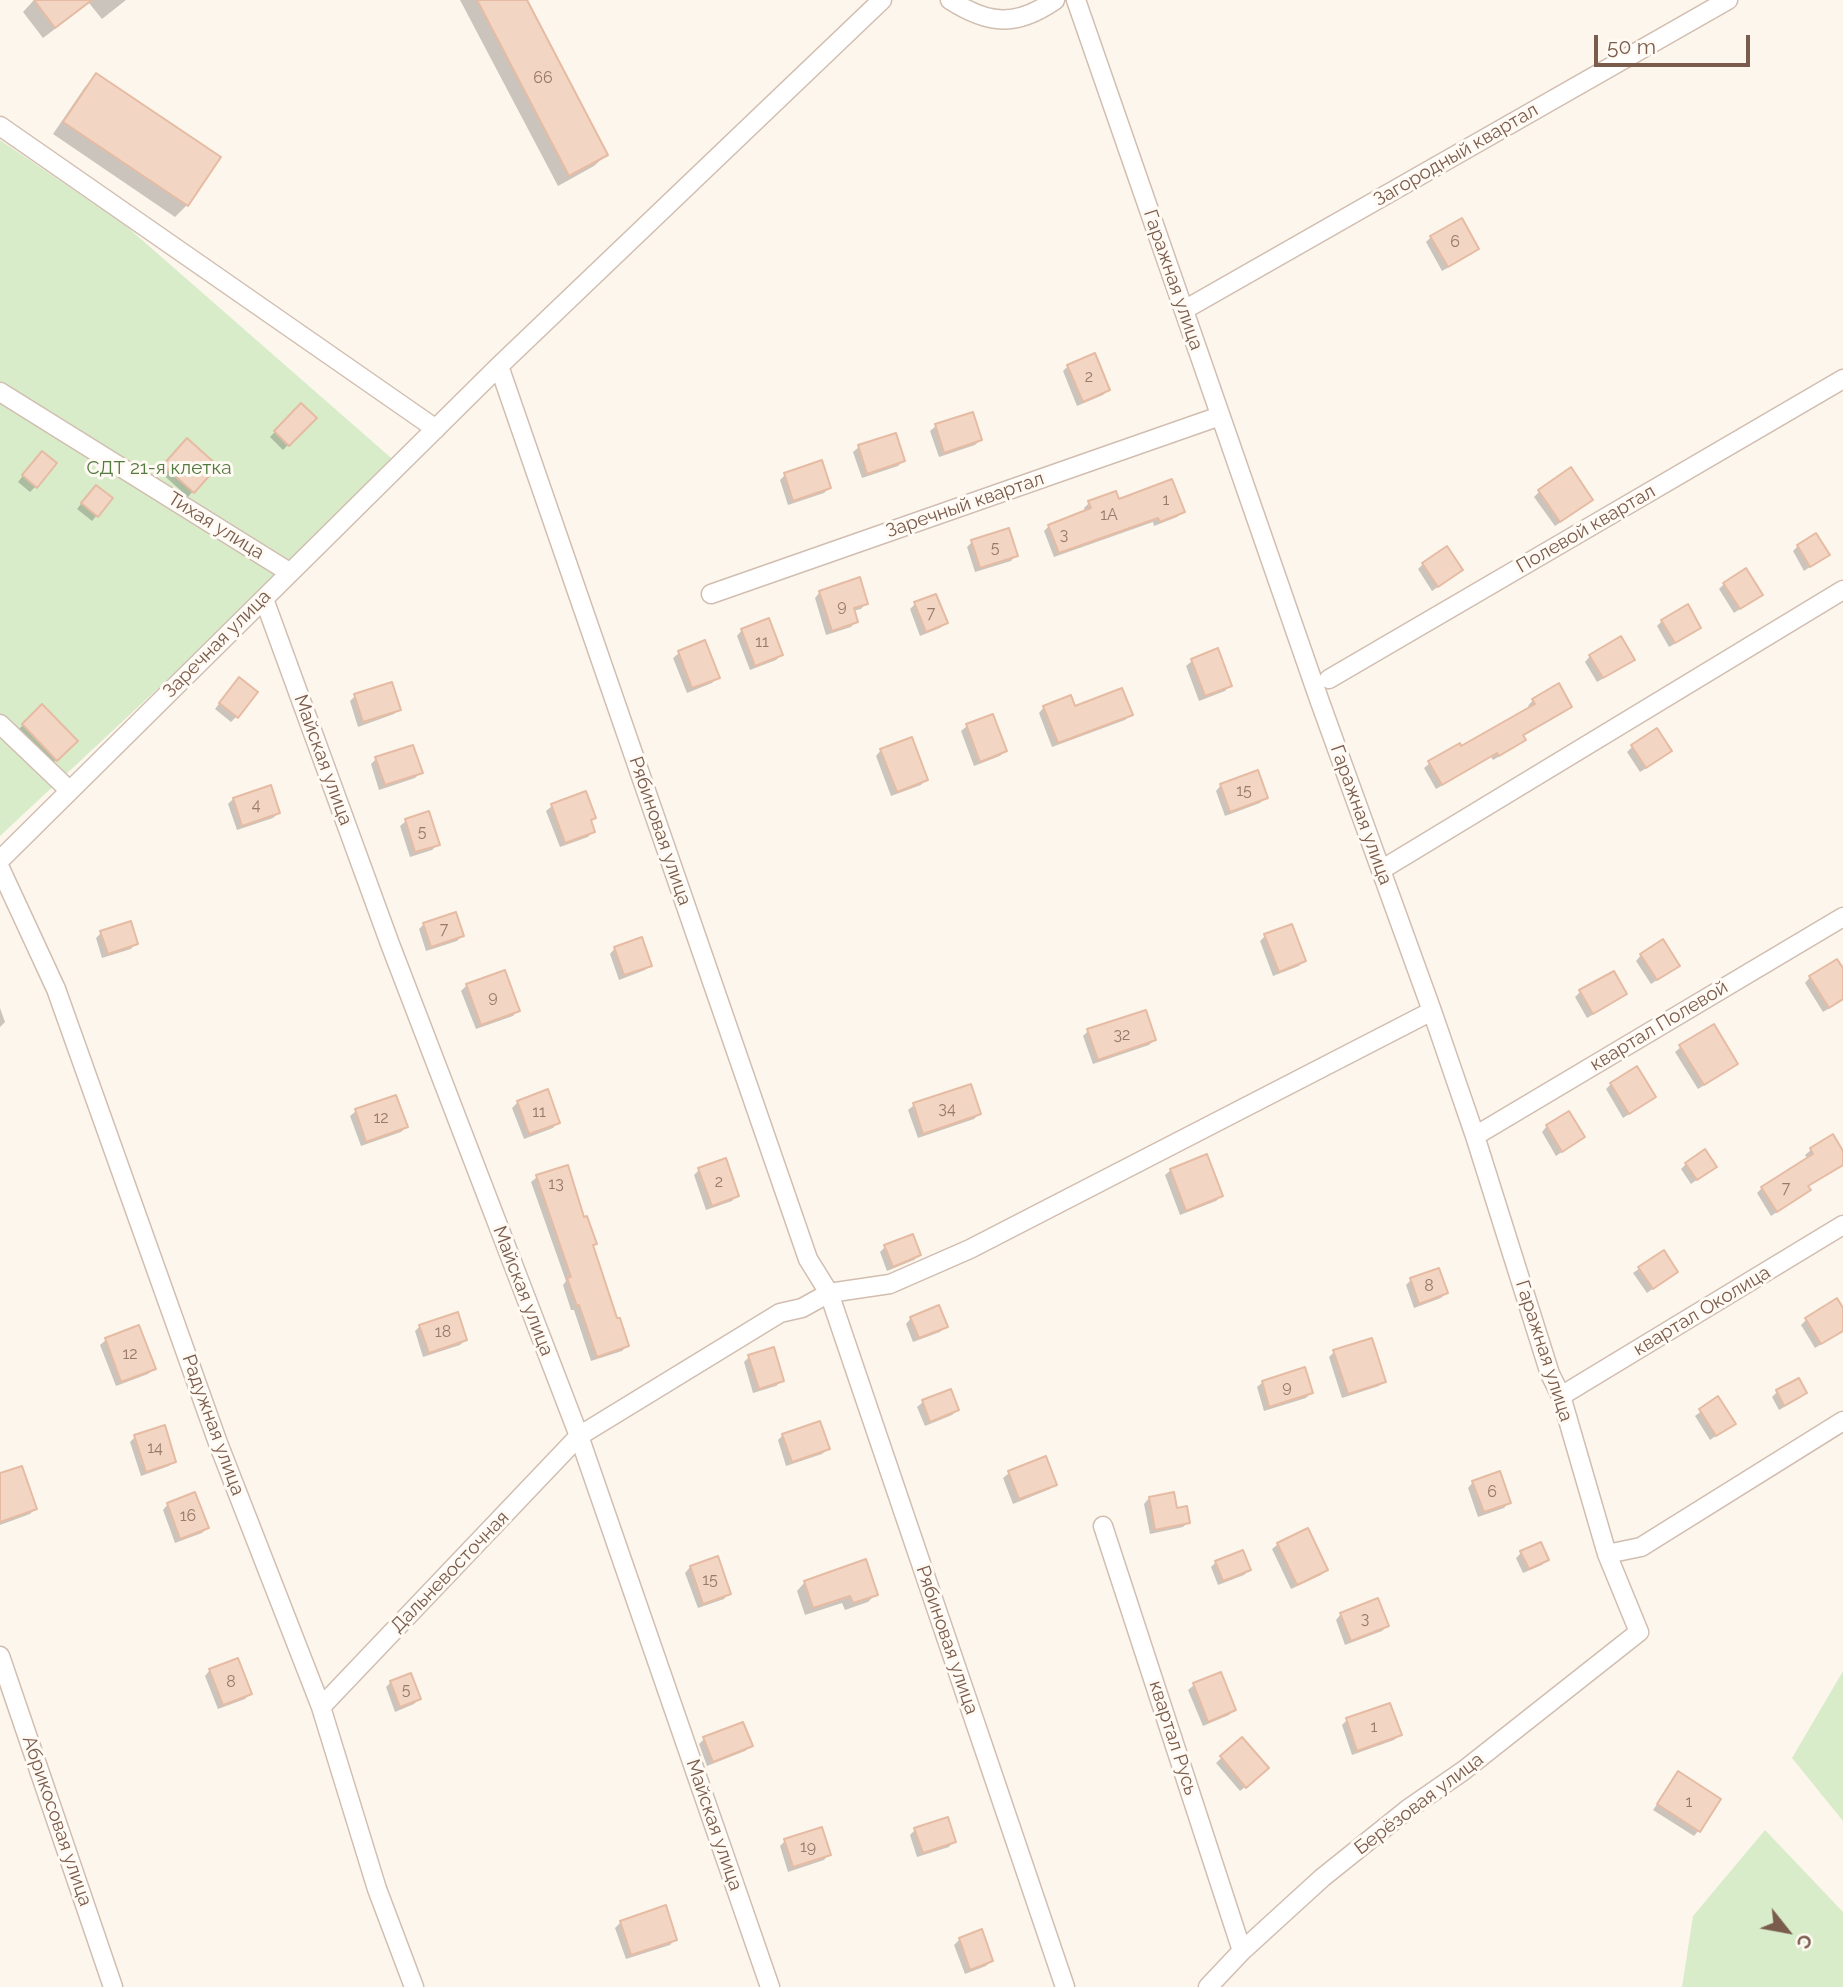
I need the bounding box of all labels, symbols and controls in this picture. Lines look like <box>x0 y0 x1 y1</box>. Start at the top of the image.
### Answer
scale bar <box>1598 21 1754 65</box>
text: 50 m <box>1607 34 1656 59</box>
house number: 66 <box>533 68 553 88</box>
street label: Загородный квартал <box>1370 99 1542 211</box>
street label: Гаражная улица <box>1138 207 1208 353</box>
house number: 6 <box>1450 232 1460 252</box>
house number: 2 <box>1085 367 1093 387</box>
park label: СДТ 21-я клетка <box>86 457 232 479</box>
street label: Заречный квартал <box>883 467 1047 543</box>
street label: Полевой квартал <box>1512 480 1660 578</box>
street label: Тихая улица <box>164 487 268 565</box>
house number: 1 <box>1163 490 1169 510</box>
house number: 1А <box>1100 505 1118 525</box>
house number: 3 <box>1060 525 1068 545</box>
house number: 5 <box>991 538 999 558</box>
street label: Заречная улица <box>158 585 276 703</box>
house number: 9 <box>837 596 847 616</box>
house number: 7 <box>927 603 935 623</box>
house number: 11 <box>755 632 769 652</box>
street label: Майская улица <box>289 692 357 828</box>
street label: Гаражная улица <box>1325 742 1397 888</box>
street label: Рябиновая улица <box>624 754 696 908</box>
house number: 15 <box>1236 781 1252 801</box>
house number: 4 <box>252 795 260 815</box>
house number: 5 <box>418 822 426 842</box>
house number: 7 <box>440 919 448 939</box>
street label: квартал Полевой <box>1586 976 1732 1076</box>
house number: 9 <box>488 987 498 1007</box>
house number: 32 <box>1114 1025 1130 1045</box>
house number: 34 <box>938 1099 956 1119</box>
house number: 11 <box>532 1102 546 1122</box>
house number: 12 <box>373 1108 389 1128</box>
house number: 2 <box>715 1172 723 1192</box>
house number: 13 <box>548 1174 564 1194</box>
house number: 7 <box>1782 1178 1790 1198</box>
street label: Майская улица <box>488 1223 558 1359</box>
street label: квартал Околица <box>1629 1261 1775 1361</box>
house number: 8 <box>1424 1276 1434 1296</box>
street label: Гаражная улица <box>1510 1278 1578 1424</box>
house number: 18 <box>435 1322 451 1342</box>
house number: 12 <box>122 1344 138 1364</box>
street label: Радужная улица <box>177 1351 249 1499</box>
house number: 9 <box>1282 1377 1292 1397</box>
house number: 14 <box>147 1438 163 1458</box>
house number: 6 <box>1487 1482 1497 1502</box>
house number: 16 <box>180 1506 196 1526</box>
street label: Дальневосточная <box>386 1506 514 1638</box>
street label: Рябиновая улица <box>911 1563 983 1717</box>
house number: 15 <box>702 1570 718 1590</box>
house number: 3 <box>1361 1609 1369 1629</box>
house number: 8 <box>226 1672 236 1692</box>
street label: квартал Русь <box>1144 1678 1202 1798</box>
house number: 5 <box>402 1680 410 1700</box>
house number: 1 <box>1371 1717 1377 1737</box>
street label: Абрикосовая улица <box>17 1733 97 1909</box>
street label: Берёзовая улица <box>1350 1748 1488 1860</box>
street label: Майская улица <box>681 1756 747 1894</box>
house number: 1 <box>1686 1792 1692 1812</box>
house number: 19 <box>800 1837 816 1857</box>
north arrow <box>1752 1896 1822 1966</box>
text: С <box>1792 1931 1818 1953</box>

